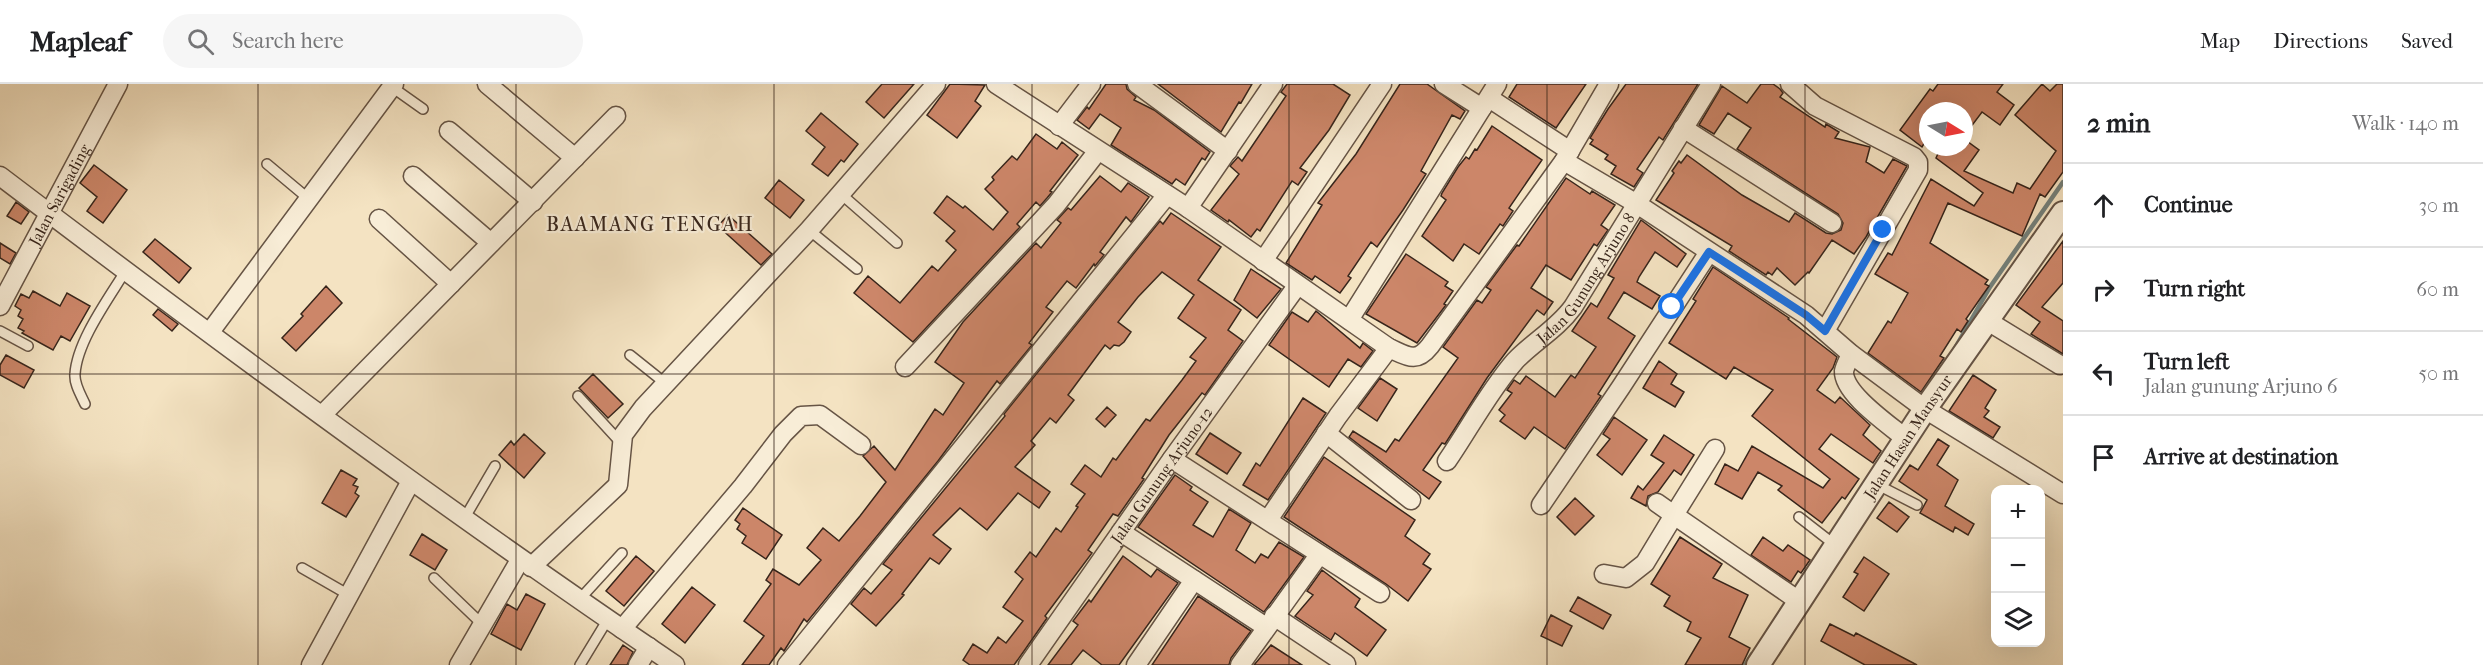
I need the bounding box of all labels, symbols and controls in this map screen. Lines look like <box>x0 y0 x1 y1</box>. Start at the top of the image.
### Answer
search box <box>163 14 583 68</box>
text: Mapleaf <box>30 25 127 58</box>
icon: search <box>184 25 217 58</box>
text: Search here <box>232 28 344 54</box>
text: Map <box>2200 29 2240 53</box>
text: Directions <box>2273 29 2368 53</box>
text: Saved <box>2401 29 2453 53</box>
north arrow <box>1919 102 1973 156</box>
text: 2 min <box>2087 108 2150 139</box>
text: Walk · 140 m <box>2352 112 2459 135</box>
street label: Jalan Sarigading <box>24 141 94 251</box>
icon: ahead <box>2087 189 2120 222</box>
text: Continue <box>2144 192 2233 218</box>
text: 30 m <box>2419 194 2459 217</box>
street label: Jalan Gunung Arjuno 8 <box>1531 210 1639 349</box>
district label: BAAMANG TENGAH <box>546 213 754 236</box>
route end <box>1869 216 1895 242</box>
icon: right <box>2087 273 2120 306</box>
text: Turn right <box>2144 276 2245 302</box>
text: 60 m <box>2416 278 2459 301</box>
route start <box>1658 293 1684 319</box>
text: Turn left <box>2144 349 2230 375</box>
icon: left <box>2087 357 2120 390</box>
text: 50 m <box>2418 362 2459 385</box>
street label: Jalan Hasan Mansyur <box>1859 371 1956 504</box>
text: Jalan gunung Arjuno 6 <box>2144 375 2338 398</box>
street label: Jalan Gunung Arjuno-12 <box>1106 403 1217 549</box>
icon: arrive <box>2087 441 2120 474</box>
text: Arrive at destination <box>2144 444 2338 470</box>
map controls <box>1991 485 2045 647</box>
button: + <box>1991 485 2045 539</box>
button: − <box>1991 539 2045 593</box>
button: layers <box>1991 593 2045 647</box>

